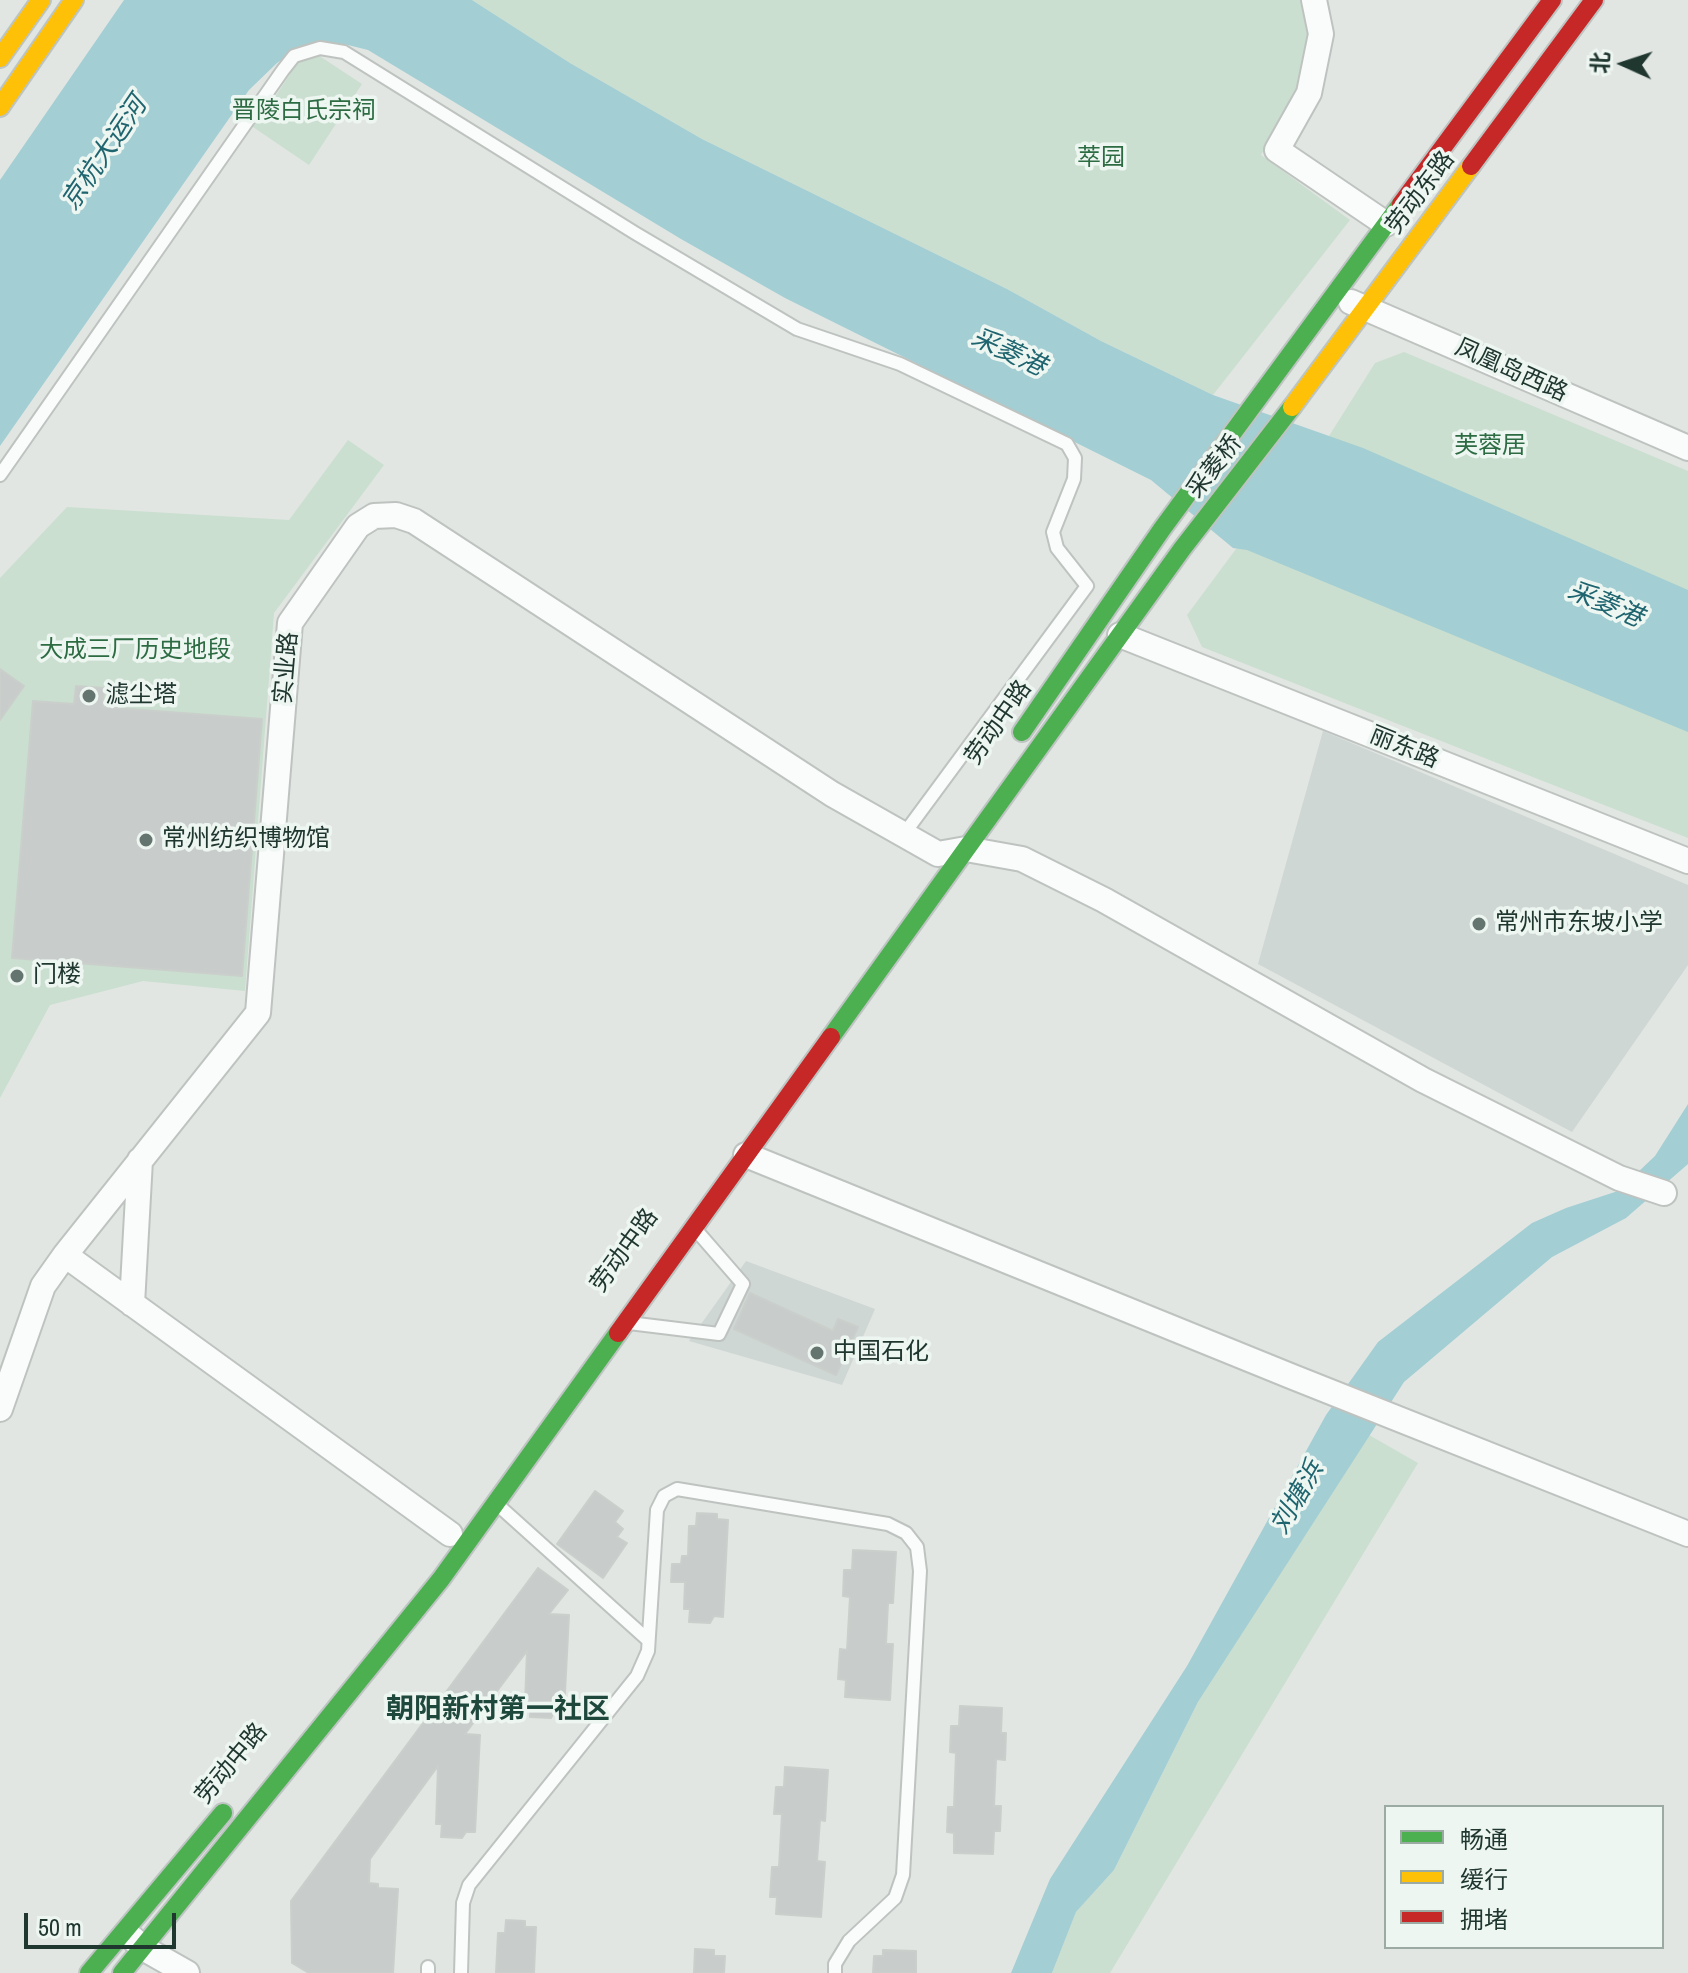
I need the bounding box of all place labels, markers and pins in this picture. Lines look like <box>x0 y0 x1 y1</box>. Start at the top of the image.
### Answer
place label: 滤尘塔 <box>105 682 177 710</box>
marker: 滤尘塔 <box>80 687 98 705</box>
place label: 常州纺织博物馆 <box>162 826 330 854</box>
marker: 常州纺织博物馆 <box>137 831 155 849</box>
place label: 常州市东坡小学 <box>1495 910 1663 938</box>
marker: 常州市东坡小学 <box>1470 915 1488 933</box>
place label: 门楼 <box>33 962 81 990</box>
marker: 门楼 <box>8 967 26 985</box>
place label: 中国石化 <box>833 1339 929 1367</box>
marker: 中国石化 <box>808 1344 826 1362</box>

